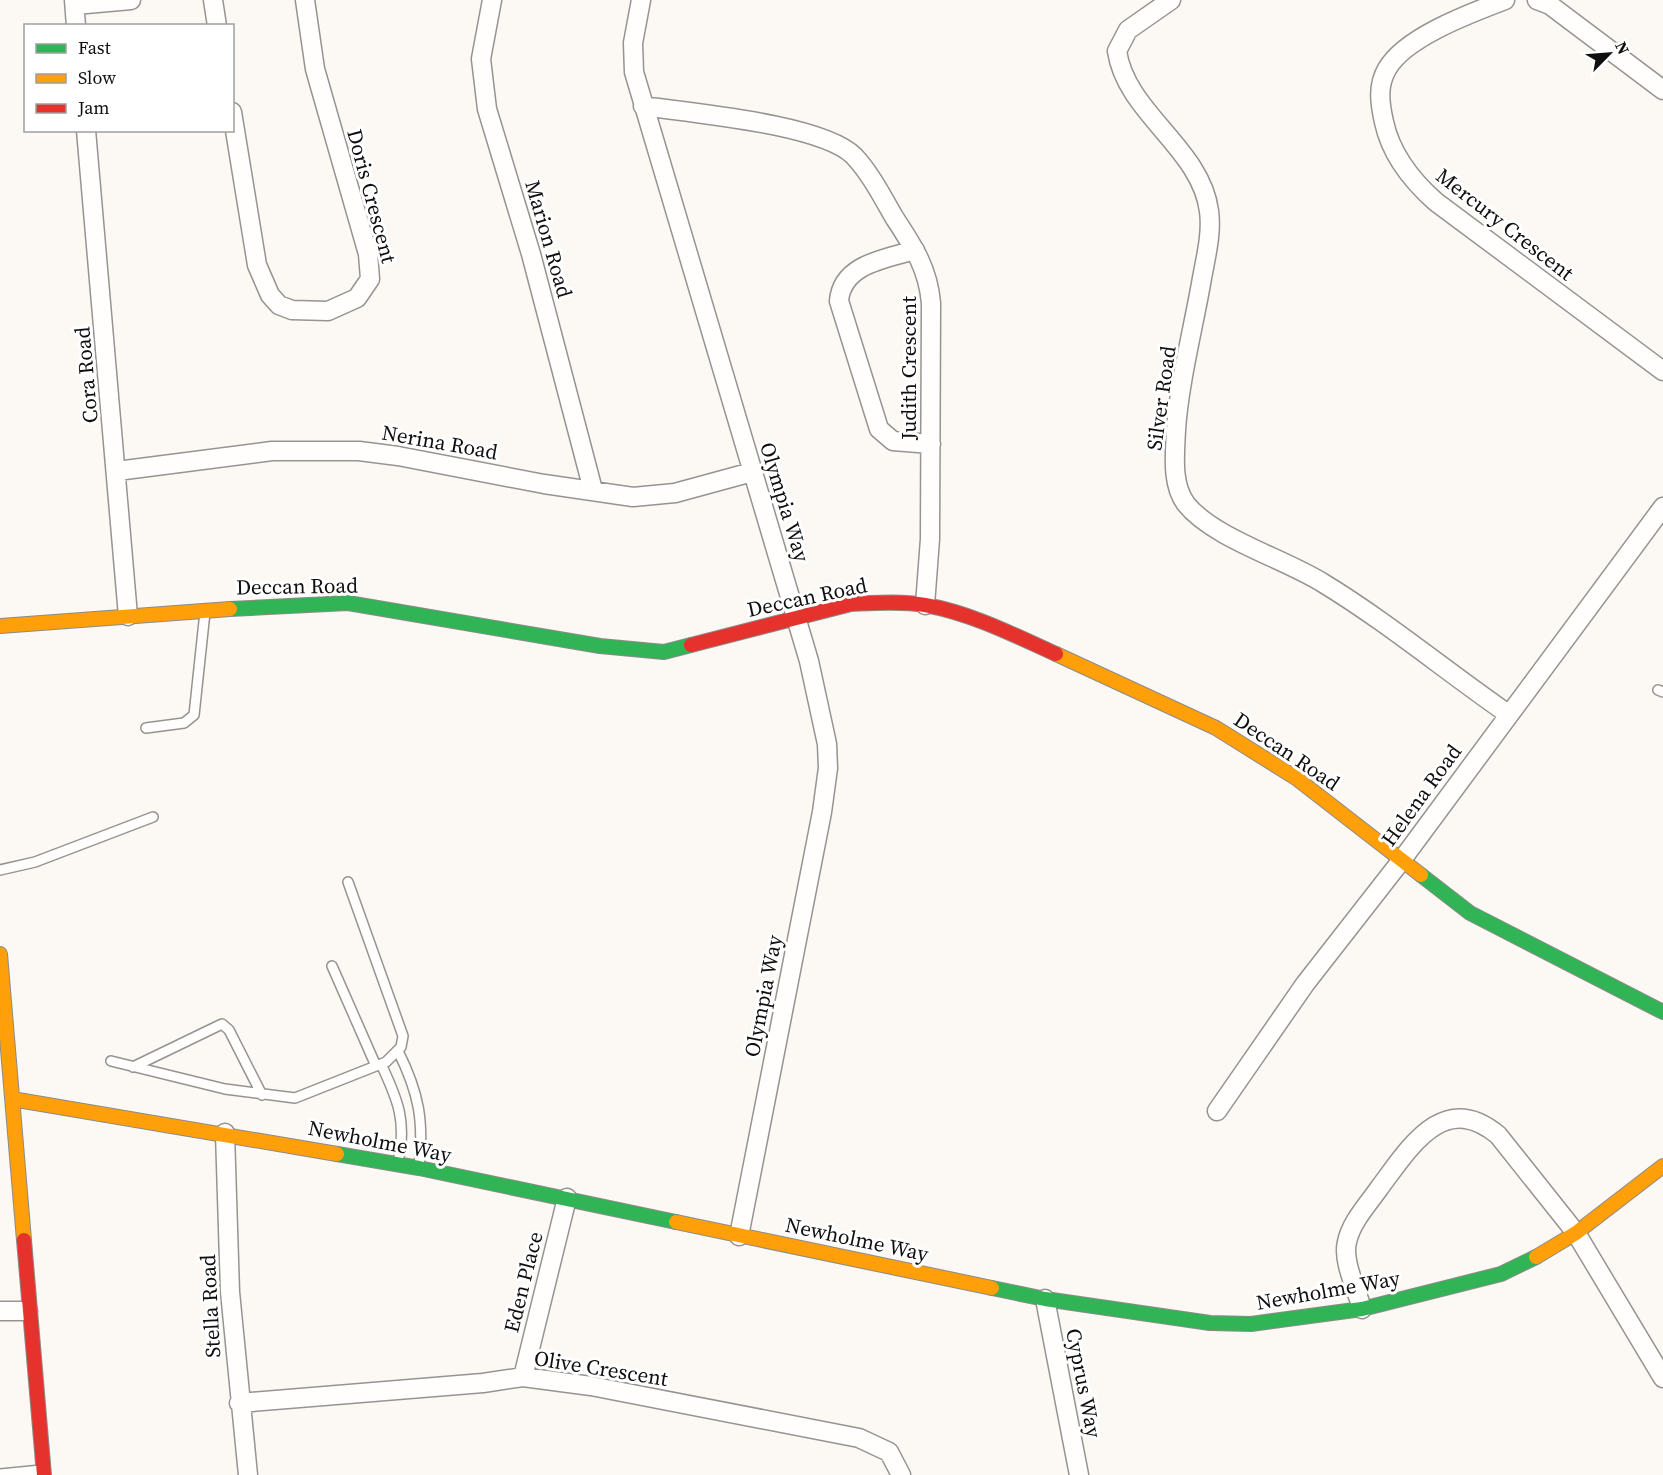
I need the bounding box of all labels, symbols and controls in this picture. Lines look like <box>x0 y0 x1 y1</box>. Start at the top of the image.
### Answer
legend <box>24 24 234 132</box>
north arrow <box>1579 24 1639 84</box>
text: Fast <box>78 35 111 60</box>
text: N <box>1610 38 1635 58</box>
text: Slow <box>78 65 116 90</box>
text: Jam <box>77 95 110 120</box>
street label: Doris Crescent <box>340 126 404 266</box>
street label: Mercury Crescent <box>1430 161 1580 287</box>
street label: Marion Road <box>518 177 580 301</box>
street label: Judith Crescent <box>894 296 923 441</box>
street label: Cora Road <box>67 326 105 424</box>
street label: Silver Road <box>1139 344 1183 452</box>
street label: Nerina Road <box>380 418 500 466</box>
street label: Olympia Way <box>753 439 817 566</box>
street label: Deccan Road <box>236 570 358 602</box>
street label: Deccan Road <box>744 570 870 624</box>
street label: Deccan Road <box>1228 705 1346 797</box>
street label: Helena Road <box>1374 738 1468 852</box>
street label: Olympia Way <box>737 932 789 1059</box>
street label: Newholme Way <box>306 1113 454 1169</box>
street label: Newholme Way <box>783 1210 931 1268</box>
street label: Eden Place <box>496 1229 550 1335</box>
street label: Stella Road <box>193 1254 227 1358</box>
street label: Newholme Way <box>1254 1263 1402 1317</box>
street label: Cyprus Way <box>1059 1326 1109 1440</box>
street label: Olive Crescent <box>532 1343 670 1393</box>

